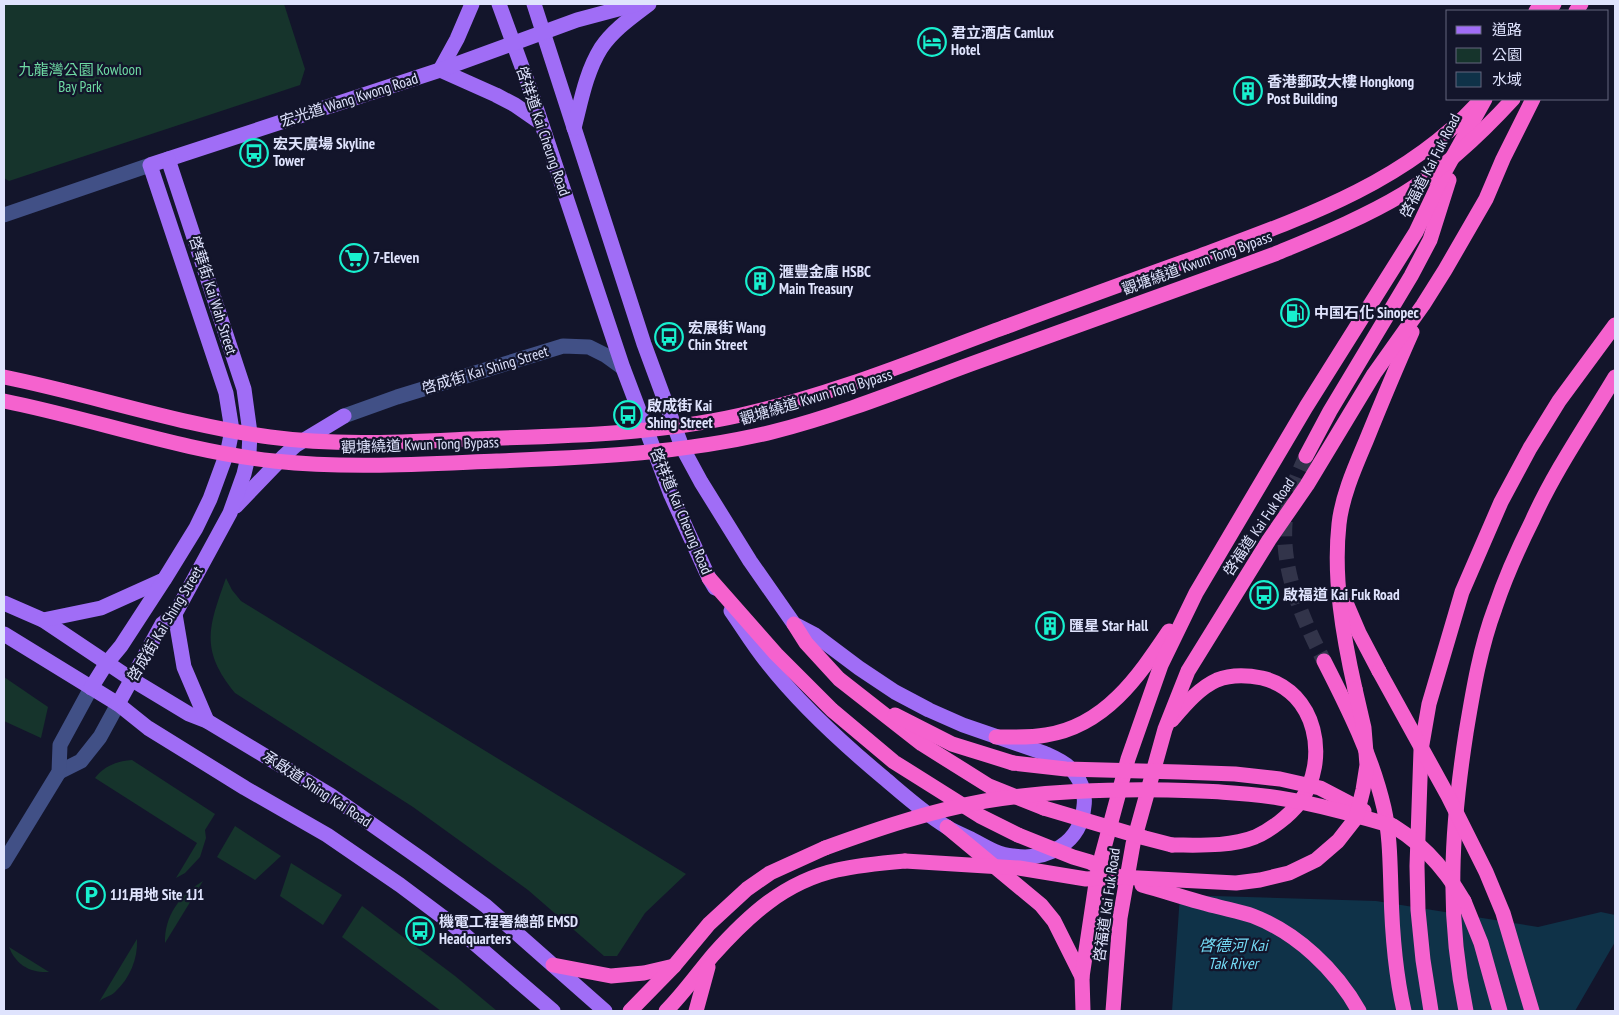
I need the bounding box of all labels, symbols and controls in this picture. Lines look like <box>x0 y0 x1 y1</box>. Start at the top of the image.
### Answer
legend <box>1446 10 1609 100</box>
text: 道路 <box>1492 20 1522 39</box>
place label: 君立酒店 Camlux Hotel <box>951 23 1054 59</box>
hotel icon: 君立酒店 Camlux Hotel <box>917 27 947 57</box>
text: 公園 <box>1492 45 1522 64</box>
park label: 九龍灣公園 Kowloon Bay Park <box>18 60 142 96</box>
street label: 啓祥道 Kai Cheung Road <box>512 64 575 198</box>
street label: 宏光道 Wang Kwong Road <box>278 68 420 131</box>
text: 水域 <box>1492 70 1522 89</box>
place label: 香港郵政大樓 Hongkong Post Building <box>1267 72 1415 108</box>
building icon: 香港郵政大樓 Hongkong Post Building <box>1233 76 1263 106</box>
street label: 啓福道 Kai Fuk Road <box>1395 110 1464 221</box>
place label: 宏天廣場 Skyline Tower <box>273 134 375 170</box>
bus stop icon: 宏天廣場 Skyline Tower <box>239 138 269 168</box>
street label: 觀塘繞道 Kwun Tong Bypass <box>1119 227 1274 298</box>
street label: 啓華街 Kai Wah Street <box>185 233 242 357</box>
supermarket icon: 7-Eleven <box>339 243 369 273</box>
place label: 7-Eleven <box>373 248 420 267</box>
place label: 滙豐金庫 HSBC Main Treasury <box>779 262 871 298</box>
building icon: 滙豐金庫 HSBC Main Treasury <box>745 266 775 296</box>
fuel station icon: 中国石化 Sinopec <box>1280 298 1310 328</box>
place label: 中国石化 Sinopec <box>1314 303 1420 322</box>
place label: 宏展街 Wang Chin Street <box>688 318 766 354</box>
bus stop icon: 宏展街 Wang Chin Street <box>654 322 684 352</box>
street label: 啓成街 Kai Shing Street <box>419 341 550 398</box>
street label: 觀塘繞道 Kwun Tong Bypass <box>738 364 894 429</box>
place label: 啟成街 Kai Shing Street <box>647 396 713 432</box>
bus stop icon: 啟成街 Kai Shing Street <box>613 400 643 430</box>
street label: 觀塘繞道 Kwun Tong Bypass <box>341 432 499 457</box>
street label: 啓祥道 Kai Cheung Road <box>646 445 717 577</box>
street label: 啓福道 Kai Fuk Road <box>1219 474 1299 580</box>
street label: 啓成街 Kai Shing Street <box>123 563 207 685</box>
bus stop icon: 啟福道 Kai Fuk Road <box>1249 580 1279 610</box>
place label: 啟福道 Kai Fuk Road <box>1283 585 1400 604</box>
building icon: 匯星 Star Hall <box>1035 611 1065 641</box>
place label: 匯星 Star Hall <box>1069 616 1149 635</box>
street label: 承啟道 Shing Kai Road <box>259 746 375 831</box>
street label: 啓福道 Kai Fuk Road <box>1089 847 1124 963</box>
parking icon: 1J1用地 Site 1J1 <box>76 880 106 910</box>
place label: 1J1用地 Site 1J1 <box>110 885 204 904</box>
place label: 機電工程署總部 EMSD Headquarters <box>439 912 578 948</box>
bus stop icon: 機電工程署總部 EMSD Headquarters <box>405 916 435 946</box>
water label: 啓德河 Kai Tak River <box>1199 935 1270 973</box>

